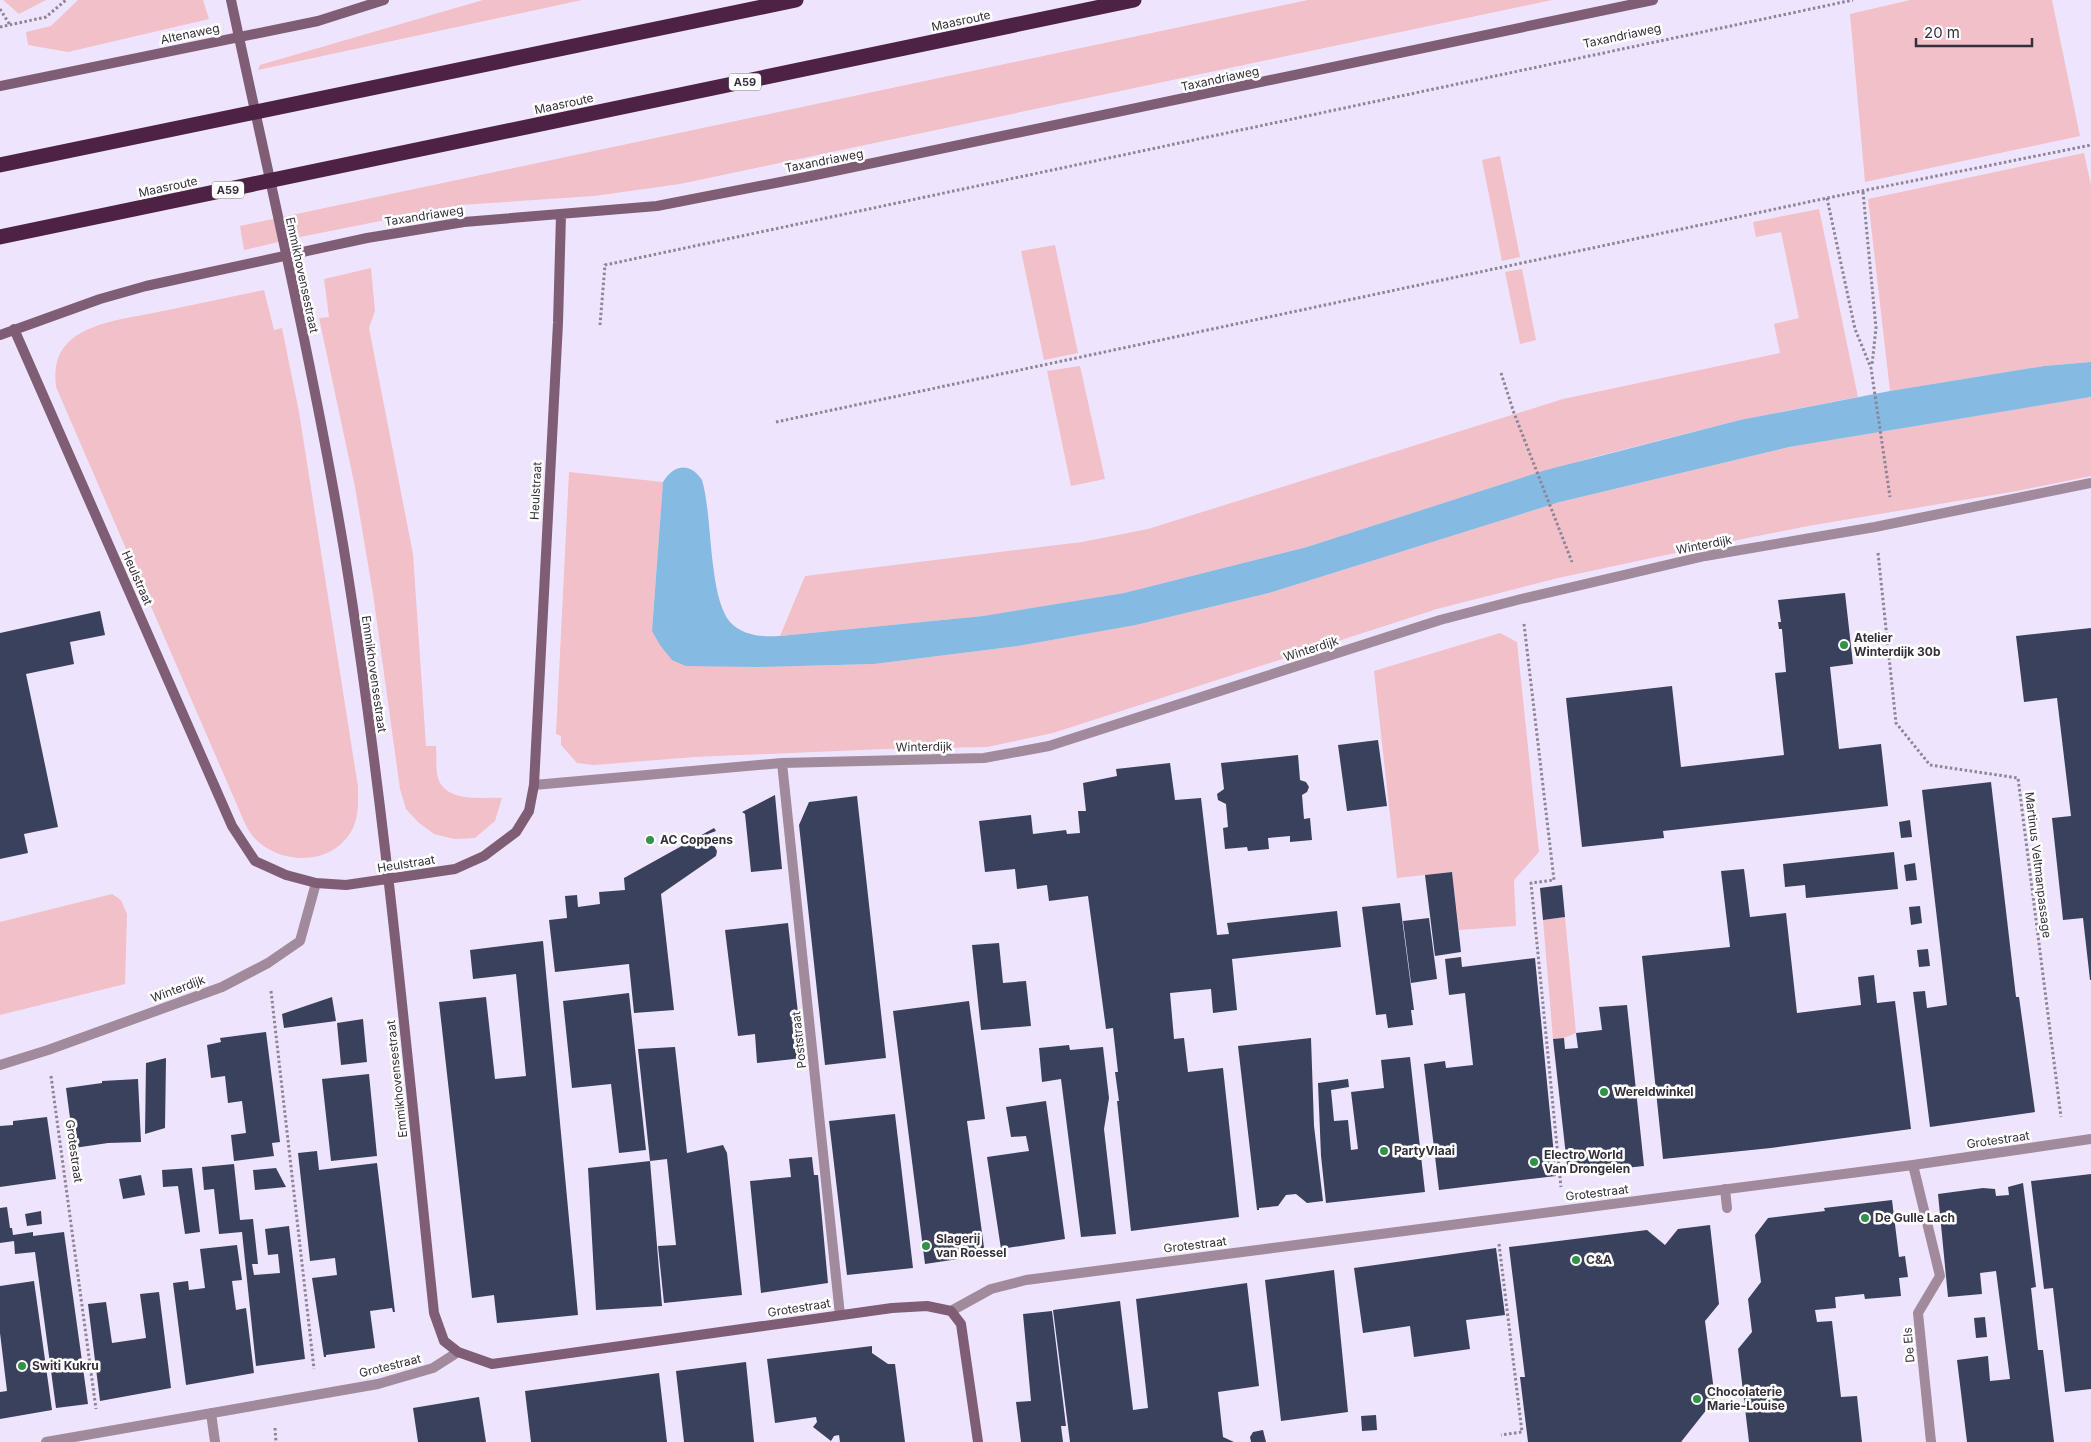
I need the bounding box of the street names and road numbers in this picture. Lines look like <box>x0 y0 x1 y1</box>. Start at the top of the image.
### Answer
street label: Maasroute <box>930 7 992 34</box>
street label: Altenaweg <box>159 20 221 47</box>
street label: Taxandriaweg <box>1581 20 1662 51</box>
street label: Taxandriaweg <box>1179 63 1260 94</box>
road number: A59 <box>729 74 761 90</box>
street label: Maasroute <box>533 90 595 117</box>
street label: Taxandriaweg <box>783 146 864 175</box>
street label: Maasroute <box>137 173 199 200</box>
road number: A59 <box>212 182 244 198</box>
street label: Taxandriaweg <box>383 202 464 229</box>
street label: Emmikhovensestraat <box>283 216 322 334</box>
street label: Heulstraat <box>526 462 545 520</box>
street label: Winterdijk <box>1675 532 1734 557</box>
street label: Heulstraat <box>119 548 156 607</box>
street label: Emmikhovensestraat <box>359 615 390 733</box>
street label: Winterdijk <box>1282 633 1341 664</box>
street label: Winterdijk <box>896 738 953 754</box>
street label: Martinus Veltmanpassage <box>2022 791 2055 939</box>
street label: Heulstraat <box>376 852 436 875</box>
street label: Winterdijk <box>149 972 207 1005</box>
street label: Poststraat <box>788 1011 809 1069</box>
street label: Emmikhovensestraat <box>383 1020 410 1138</box>
street label: Grotestraat <box>63 1118 86 1183</box>
street label: Grotestraat <box>1965 1128 2030 1151</box>
street label: Grotestraat <box>1565 1181 1629 1204</box>
street label: Grotestraat <box>1163 1233 1227 1256</box>
street label: Grotestraat <box>766 1295 832 1320</box>
street label: De Els <box>1899 1327 1918 1363</box>
street label: Grotestraat <box>357 1351 423 1380</box>

